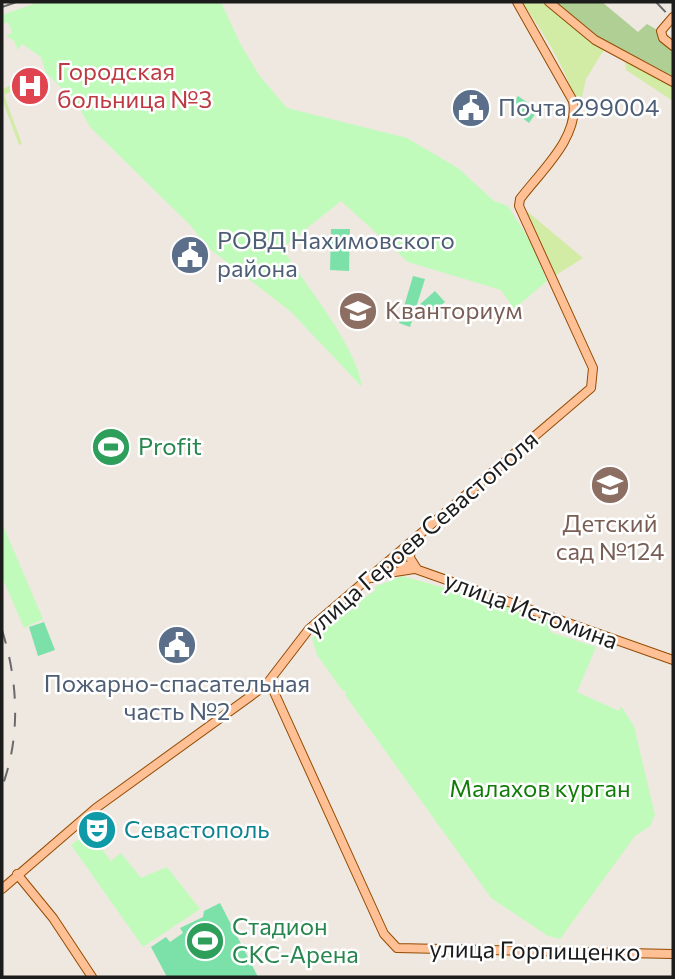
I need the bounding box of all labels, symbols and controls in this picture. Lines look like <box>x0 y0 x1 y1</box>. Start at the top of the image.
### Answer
place label: Городская больница №3 <box>57 56 212 113</box>
hospital icon: Городская больница №3 <box>9 65 51 107</box>
public building icon: Почта 299004 <box>450 87 492 129</box>
place label: Почта 299004 <box>498 92 659 121</box>
place label: РОВД Нахимовского района <box>217 225 455 282</box>
public building icon: РОВД Нахимовского района <box>169 234 211 276</box>
school or university icon: Кванториум <box>337 290 379 332</box>
place label: Кванториум <box>385 295 523 324</box>
street label: улица Героев Севастополя <box>299 424 543 642</box>
sports icon: Profit <box>90 426 132 468</box>
place label: Profit <box>138 431 202 460</box>
school or university icon: Детский сад №124 <box>589 464 631 506</box>
place label: Детский сад №124 <box>556 508 664 565</box>
street label: улица Истомина <box>441 565 622 654</box>
public building icon: Пожарно-спасательная часть №2 <box>156 624 198 666</box>
place label: Пожарно-спасательная часть №2 <box>44 668 310 725</box>
park label: Малахов курган <box>449 773 631 802</box>
theatre icon: Севастополь <box>76 809 118 851</box>
place label: Севастополь <box>124 814 270 843</box>
place label: Стадион СКС-Арена <box>232 911 359 968</box>
sports icon: Стадион СКС-Арена <box>184 920 226 962</box>
street label: улица Горпищенко <box>429 933 641 966</box>

